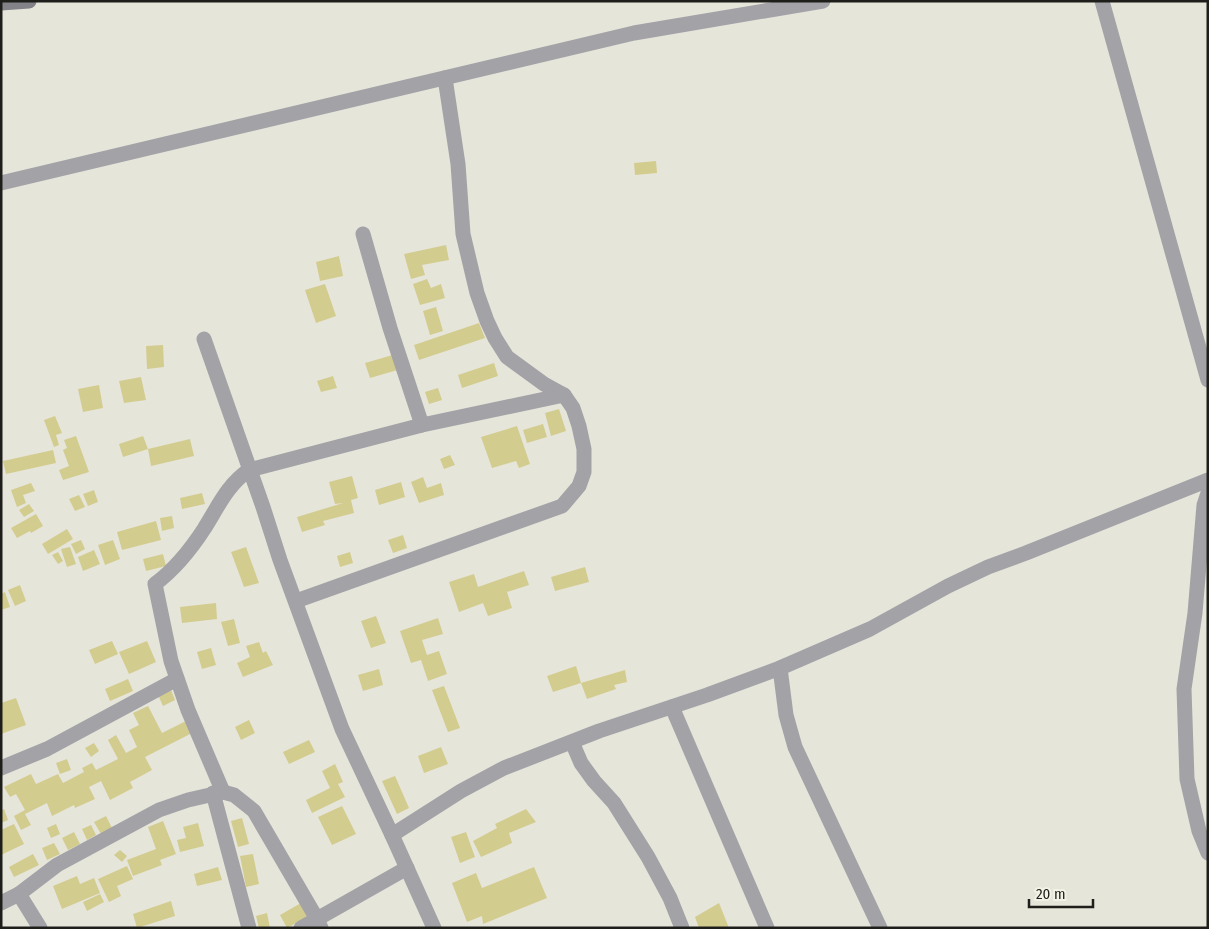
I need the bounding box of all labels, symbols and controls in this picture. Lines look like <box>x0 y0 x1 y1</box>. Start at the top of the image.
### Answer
scale bar <box>1029 876 1093 908</box>
text: 20 m <box>1036 885 1066 903</box>

